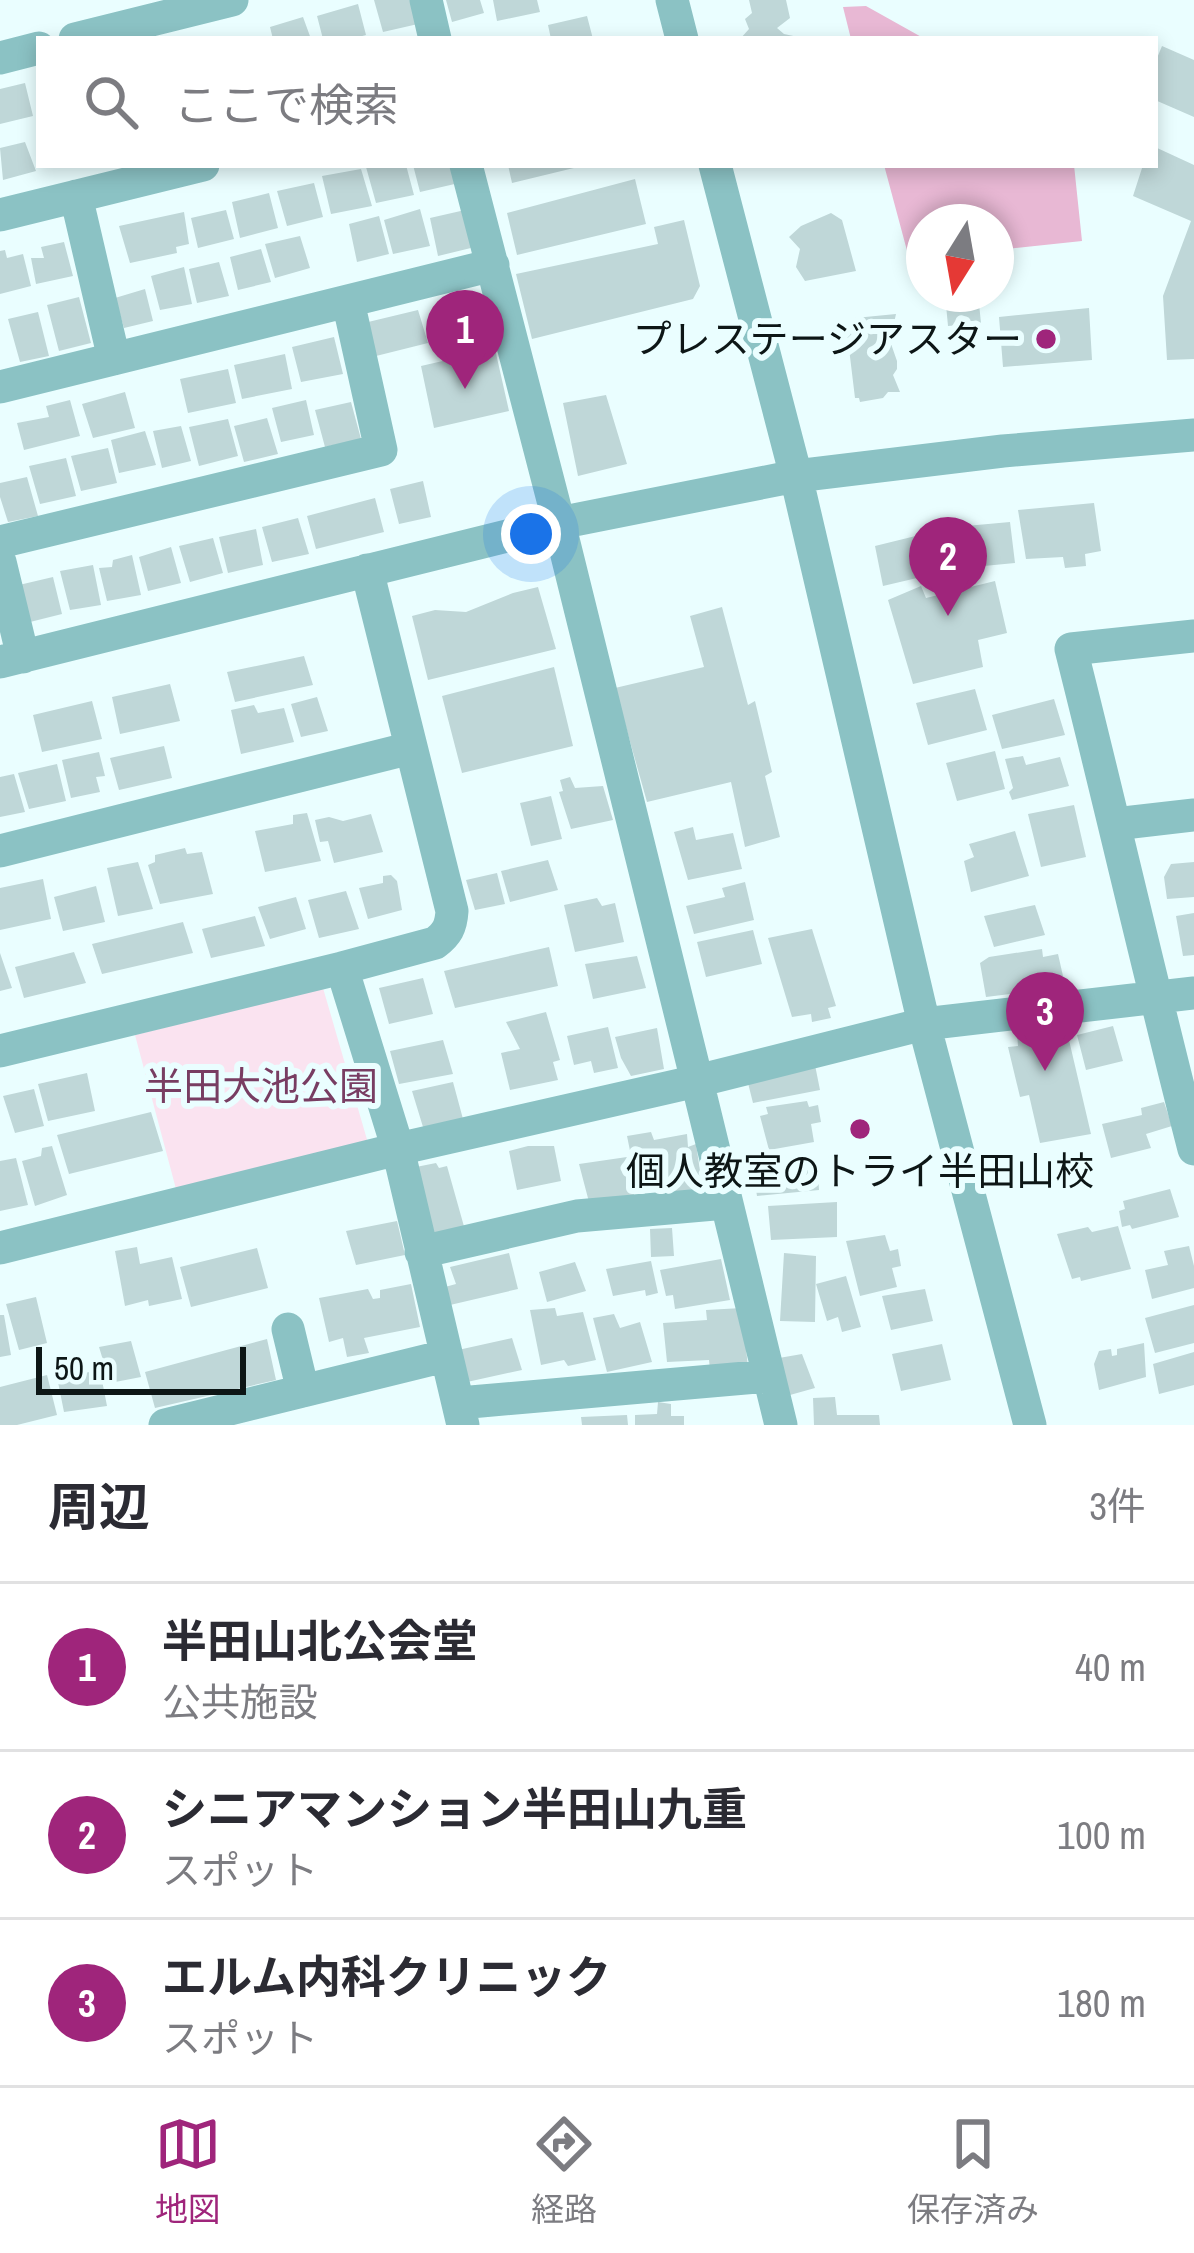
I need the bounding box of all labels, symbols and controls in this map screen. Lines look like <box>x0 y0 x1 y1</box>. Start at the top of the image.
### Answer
search box <box>36 36 1158 168</box>
icon: search <box>78 69 144 135</box>
text: ここで検索 <box>174 74 399 135</box>
north arrow <box>906 204 1014 312</box>
pin: 1 <box>426 290 504 389</box>
place label: プレステージアスター <box>633 313 1022 365</box>
marker: プレステージアスター <box>1033 326 1059 352</box>
your location <box>501 504 561 564</box>
pin: 2 <box>909 517 987 616</box>
pin: 3 <box>1006 972 1084 1071</box>
park label: 半田大池公園 <box>144 1060 378 1112</box>
marker: 個人教室のトライ半田山校 <box>847 1116 873 1142</box>
place label: 個人教室のトライ半田山校 <box>626 1145 1094 1197</box>
scale bar <box>36 1341 246 1394</box>
text: 50 m <box>54 1346 114 1390</box>
text: 周辺 <box>48 1472 150 1541</box>
text: 3件 <box>1089 1480 1146 1532</box>
text: 半田山北公会堂 <box>162 1610 477 1671</box>
text: 1 <box>78 1641 96 1693</box>
text: 40 m <box>1075 1641 1146 1693</box>
text: 公共施設 <box>162 1676 318 1728</box>
text: シニアマンション半田山九重 <box>162 1778 747 1839</box>
text: 2 <box>78 1809 96 1861</box>
text: 100 m <box>1057 1809 1146 1861</box>
text: スポット <box>162 1844 318 1896</box>
text: エルム内科クリニック <box>162 1946 611 2007</box>
text: 3 <box>78 1977 96 2029</box>
text: 180 m <box>1057 1977 1146 2029</box>
text: スポット <box>162 2012 318 2064</box>
tab: 地図 <box>155 2111 221 2231</box>
tab: 経路 <box>531 2111 597 2231</box>
tab: 保存済み <box>907 2111 1039 2231</box>

